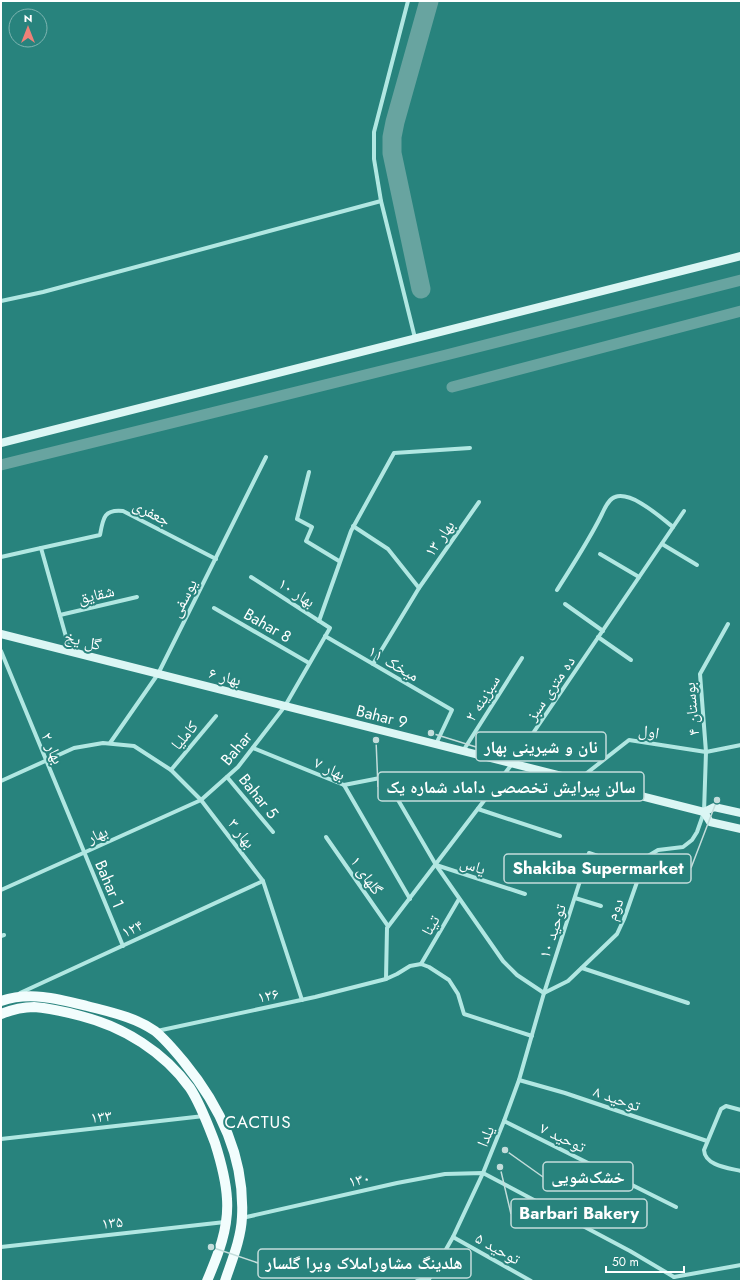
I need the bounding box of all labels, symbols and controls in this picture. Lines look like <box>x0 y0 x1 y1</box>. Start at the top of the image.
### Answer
north arrow <box>8 8 48 48</box>
text: N <box>24 10 32 26</box>
street label: جعفری <box>129 493 175 532</box>
street label: بهار ۱۳ <box>419 515 460 561</box>
street label: بهار ۱۰ <box>274 572 320 613</box>
street label: یوسفی <box>164 575 203 622</box>
street label: شقایق <box>76 579 116 610</box>
street label: Bahar 8 <box>240 603 296 648</box>
street label: گل یخ <box>62 625 104 656</box>
street label: میخک ۱۱ <box>364 640 423 687</box>
street label: ده متری سبز <box>520 651 581 726</box>
street label: بهار ۶ <box>206 661 244 692</box>
street label: سبزینه ۲ <box>459 671 506 726</box>
street label: بوستان ۴ <box>678 681 705 737</box>
street label: Bahar 9 <box>354 699 410 734</box>
street label: کاملیا <box>165 716 204 755</box>
street label: اول <box>637 719 661 744</box>
street label: Bahar <box>215 726 258 770</box>
street label: بهار ۲ <box>36 729 70 768</box>
callout: نان و شیرینی بهار <box>476 732 606 761</box>
text: نان و شیرینی بهار <box>483 735 598 759</box>
street label: بهار ۷ <box>310 751 350 786</box>
street label: Bahar 5 <box>233 769 284 824</box>
callout: سالن پیرایش تخصصی داماد شماره یک <box>378 772 644 801</box>
text: سالن پیرایش تخصصی داماد شماره یک <box>386 775 636 799</box>
street label: بهار ۳ <box>222 813 261 853</box>
street label: بهار <box>82 820 111 850</box>
street label: گلهای ۱ <box>345 851 388 900</box>
street label: یاس <box>457 851 489 880</box>
callout: Shakiba Supermarket <box>504 854 691 883</box>
text: Shakiba Supermarket <box>512 856 684 880</box>
street label: Bahar 1 <box>89 857 130 912</box>
street label: دوم <box>600 895 629 924</box>
street label: توحید ۱۰ <box>533 901 572 961</box>
street label: تینا <box>415 911 446 940</box>
street label: ۱۲۴ <box>118 913 147 943</box>
street label: ۱۲۶ <box>255 982 281 1009</box>
street label: توحید ۸ <box>590 1080 644 1117</box>
street label: ۱۳۳ <box>89 1104 113 1129</box>
district label: CACTUS <box>224 1110 292 1134</box>
street label: توحید ۷ <box>536 1116 590 1159</box>
street label: یلدا <box>471 1122 500 1150</box>
callout: خشک‌شویی <box>543 1162 633 1191</box>
text: خشک‌شویی <box>551 1165 625 1189</box>
street label: ۱۳۰ <box>346 1166 372 1193</box>
callout: Barbari Bakery <box>511 1199 647 1228</box>
text: Barbari Bakery <box>519 1201 640 1225</box>
street label: ۱۳۵ <box>100 1210 124 1235</box>
street label: توحید ۵ <box>471 1227 525 1270</box>
scale bar <box>606 1248 684 1274</box>
callout: هلدینگ مشاوراملاک ویرا گلسار <box>258 1249 471 1278</box>
text: هلدینگ مشاوراملاک ویرا گلسار <box>265 1251 462 1275</box>
text: 50 m <box>612 1253 639 1271</box>

